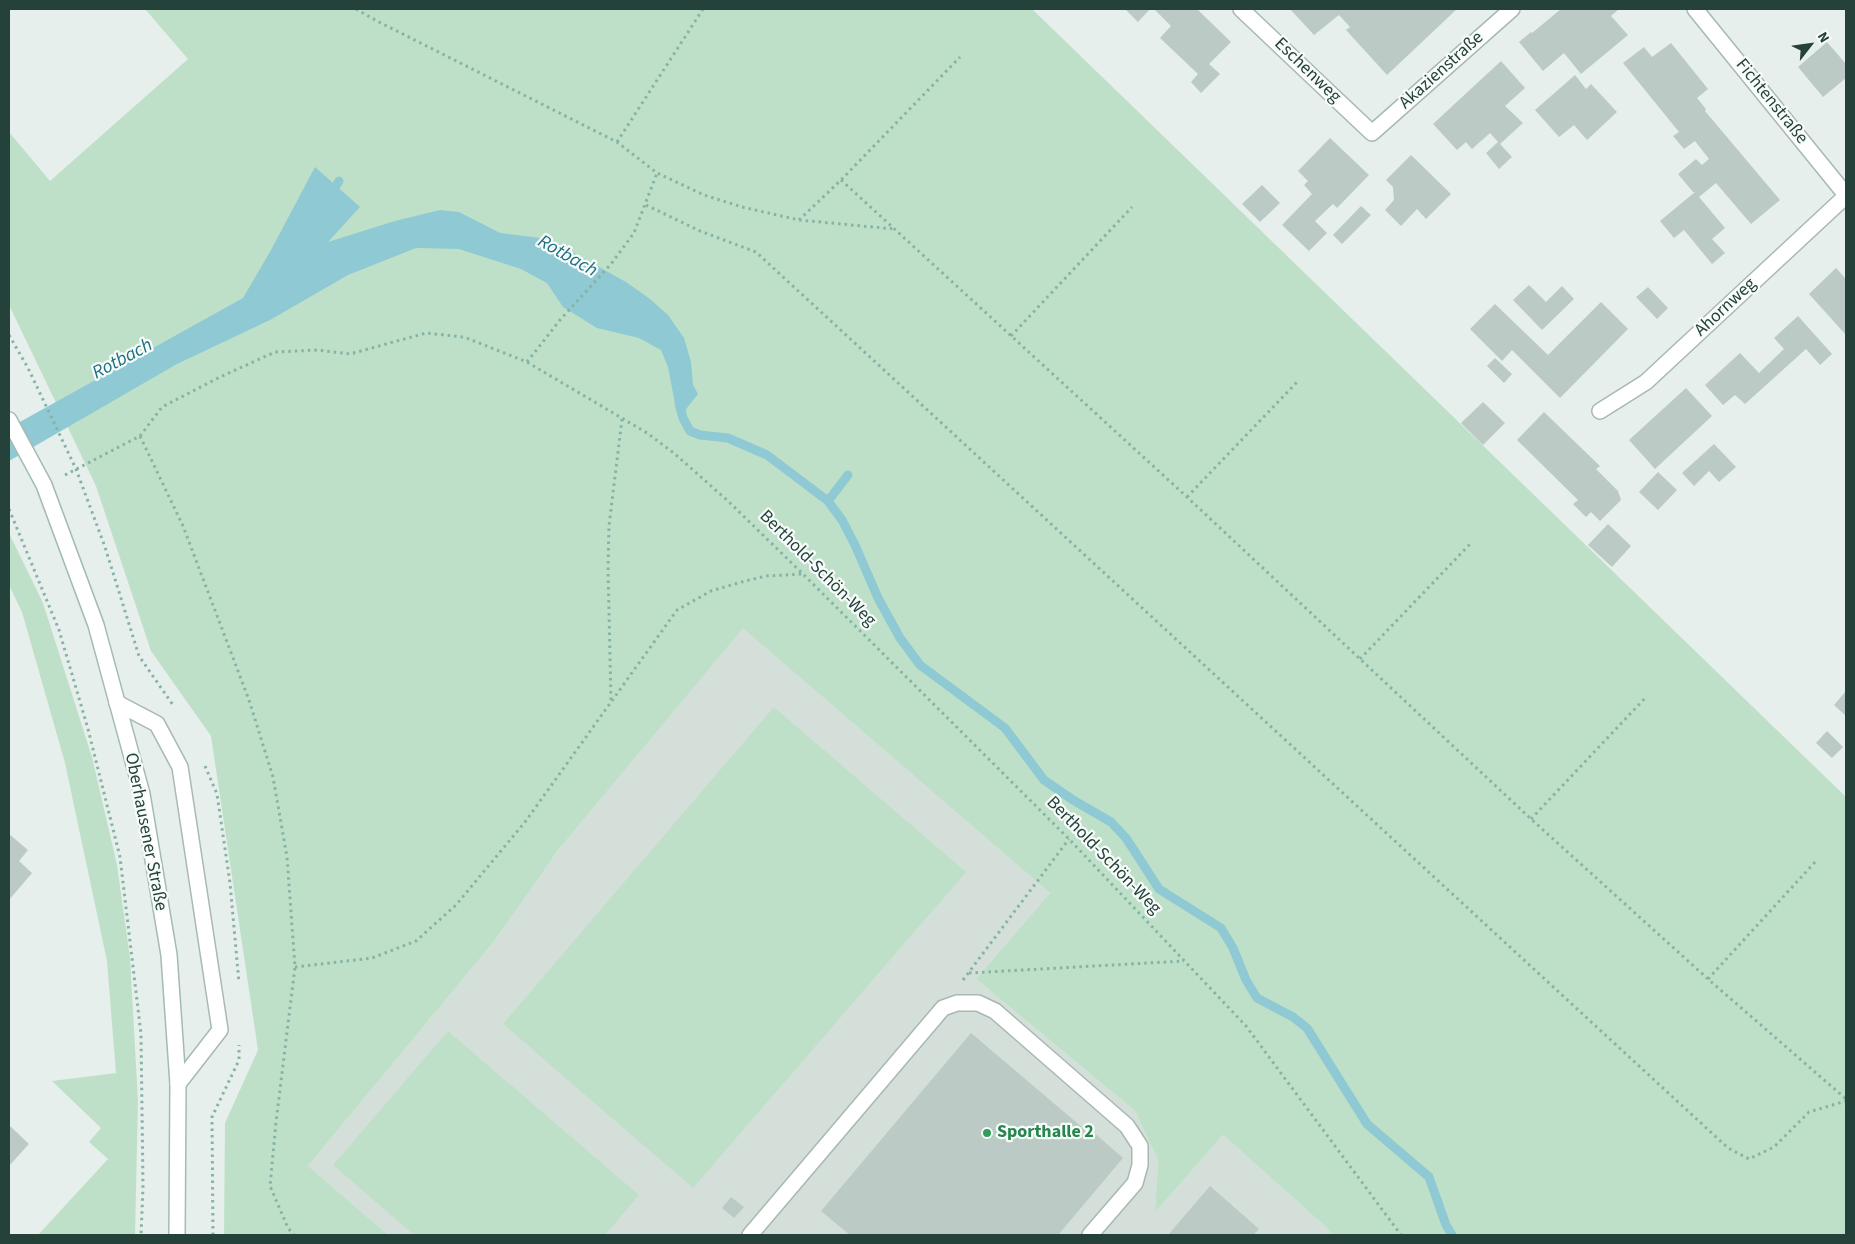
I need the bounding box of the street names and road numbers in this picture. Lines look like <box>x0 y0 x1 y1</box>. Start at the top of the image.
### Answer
street label: Akazienstraße <box>1395 28 1489 114</box>
street label: Eschenweg <box>1269 34 1345 108</box>
street label: Fichtenstraße <box>1730 55 1812 149</box>
street label: Ahornweg <box>1691 274 1761 342</box>
street label: Berthold-Schön-Weg <box>754 506 880 632</box>
street label: Oberhausener Straße <box>119 751 171 913</box>
street label: Berthold-Schön-Weg <box>1041 792 1165 920</box>

